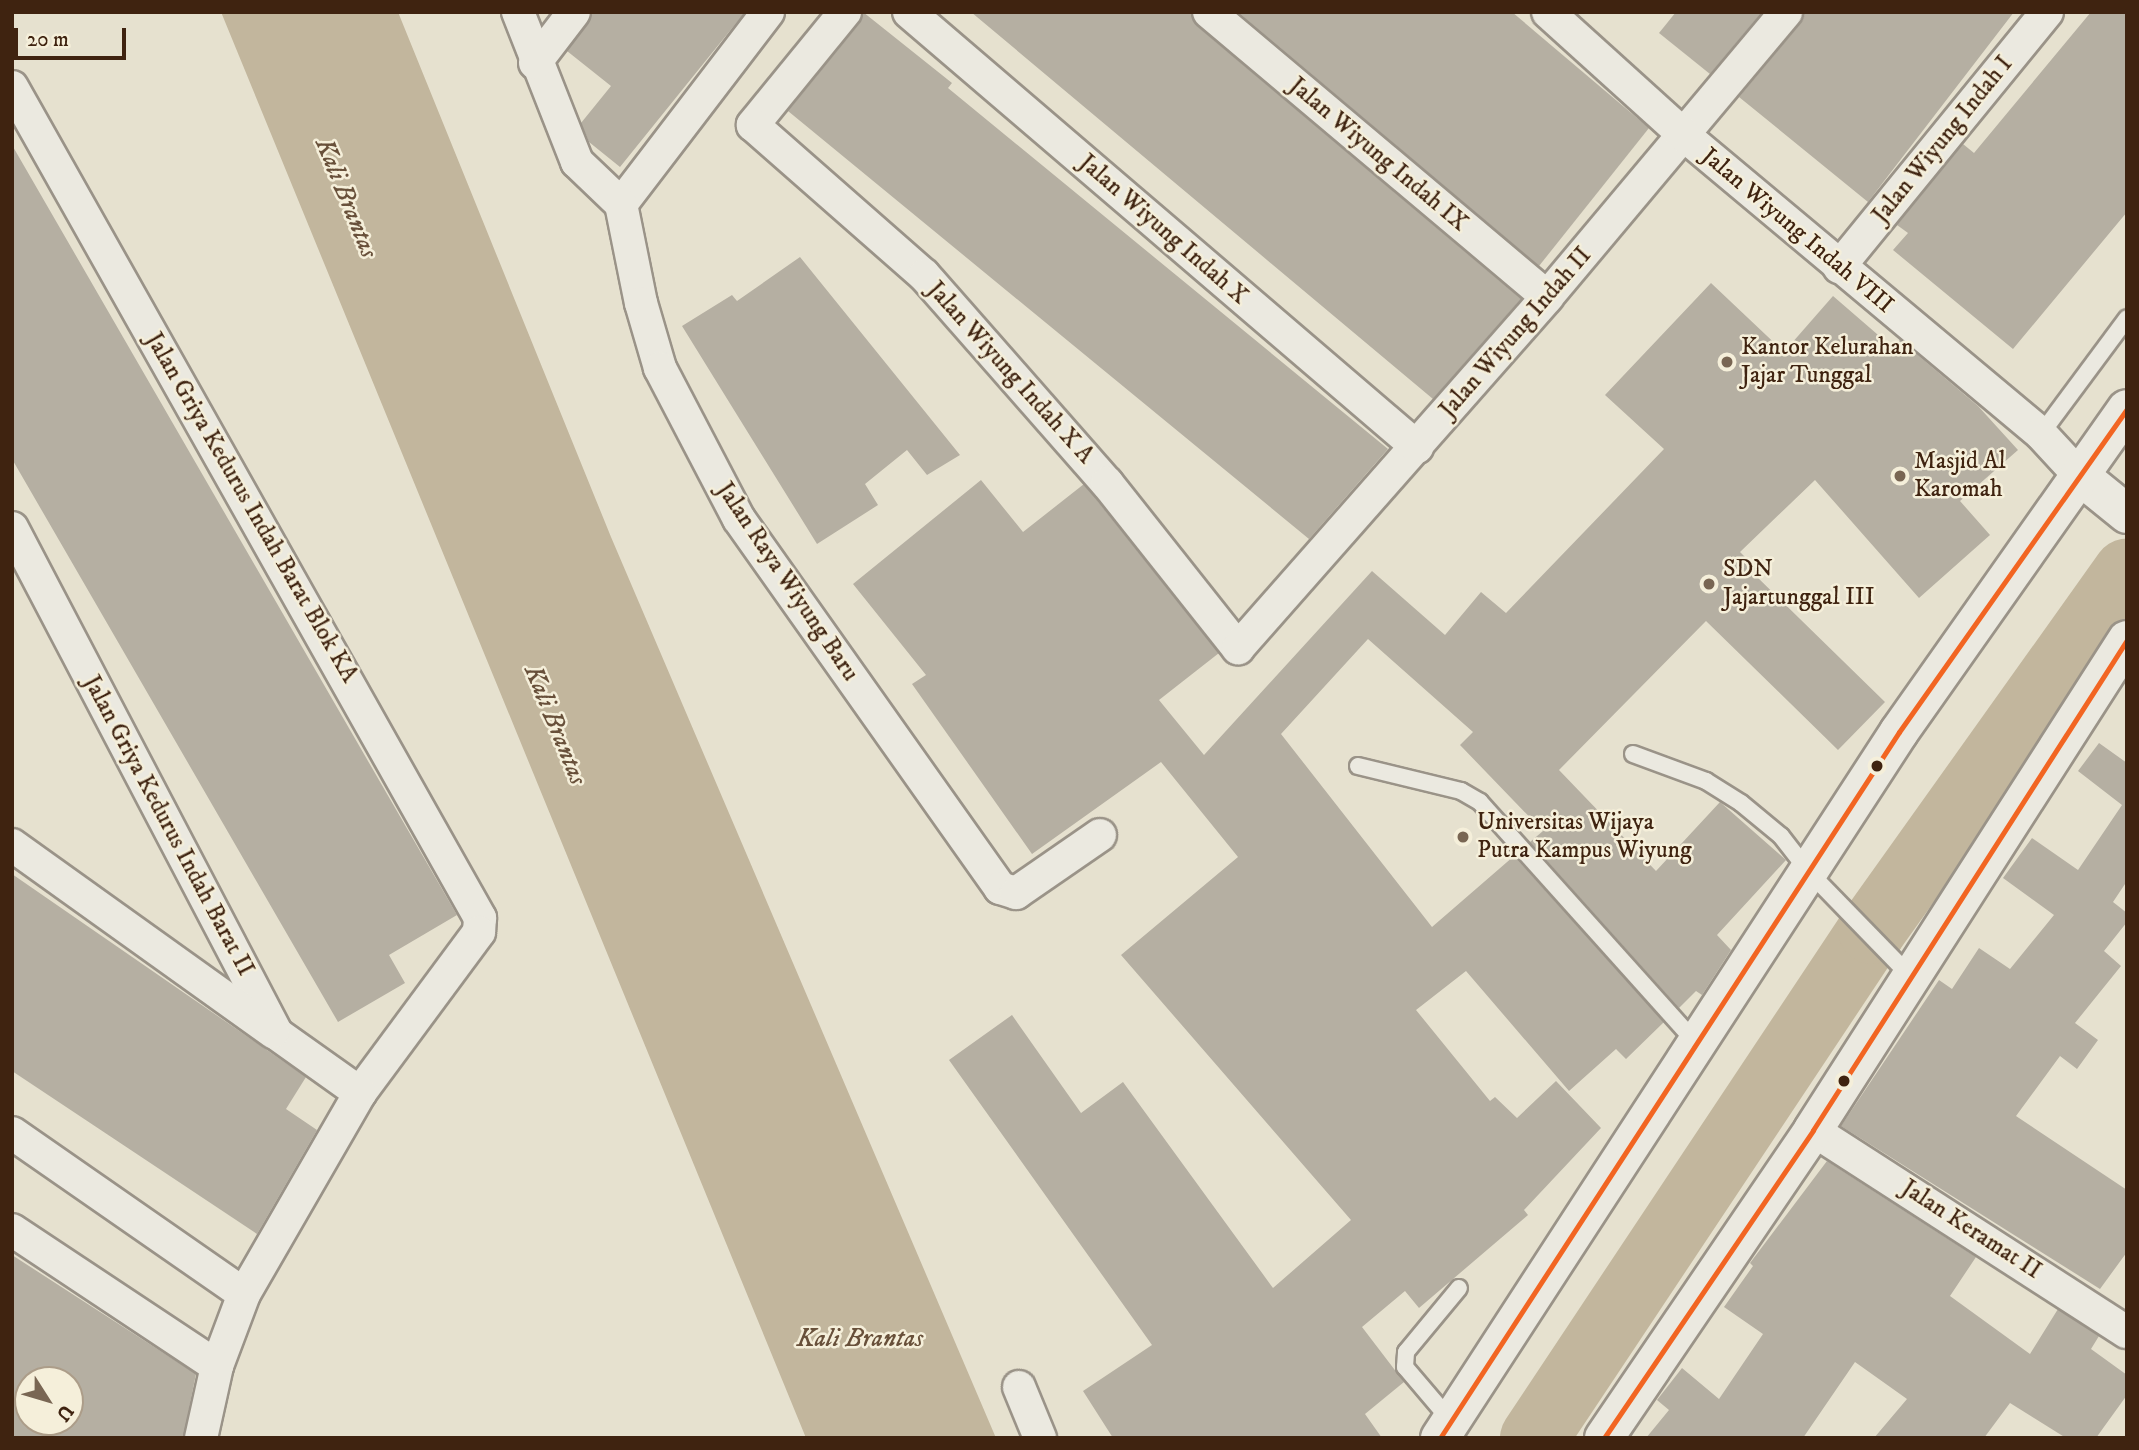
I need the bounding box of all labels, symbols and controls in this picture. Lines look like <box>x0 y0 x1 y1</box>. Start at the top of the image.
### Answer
scale bar <box>18 14 130 58</box>
text: 20 m <box>27 27 69 53</box>
street label: Jalan Wiyung Indah I <box>1867 50 2019 230</box>
street label: Jalan Wiyung Indah IX <box>1283 72 1473 238</box>
water label: Kali Brantas <box>308 134 384 262</box>
street label: Jalan Wiyung Indah VIII <box>1695 142 1899 320</box>
street label: Jalan Wiyung Indah X <box>1073 149 1253 311</box>
street label: Jalan Wiyung Indah II <box>1434 242 1598 424</box>
street label: Jalan Wiyung Indah X A <box>921 276 1099 470</box>
street label: Jalan Griya Kedurus Indah Barat Blok KA <box>139 328 363 688</box>
place label: Kantor Kelurahan Jajar Tunggal <box>1741 334 1914 390</box>
marker: Kantor Kelurahan Jajar Tunggal <box>1719 354 1735 370</box>
place label: Masjid Al Karomah <box>1914 448 2006 504</box>
marker: Masjid Al Karomah <box>1892 468 1908 484</box>
street label: Jalan Raya Wiyung Baru <box>710 477 864 687</box>
place label: SDN Jajartunggal III <box>1723 556 1875 612</box>
marker: SDN Jajartunggal III <box>1701 576 1717 592</box>
water label: Kali Brantas <box>517 661 593 789</box>
street label: Jalan Griya Kedurus Indah Barat II <box>76 671 260 981</box>
unlabelled marker <box>1870 759 1884 773</box>
place label: Universitas Wijaya Putra Kampus Wiyung <box>1477 809 1692 865</box>
marker: Universitas Wijaya Putra Kampus Wiyung <box>1455 829 1471 845</box>
unlabelled marker <box>1837 1074 1851 1088</box>
street label: Jalan Keramat II <box>1896 1174 2046 1286</box>
water label: Kali Brantas <box>797 1323 923 1355</box>
north arrow <box>14 1366 84 1436</box>
text: U <box>51 1400 78 1426</box>

